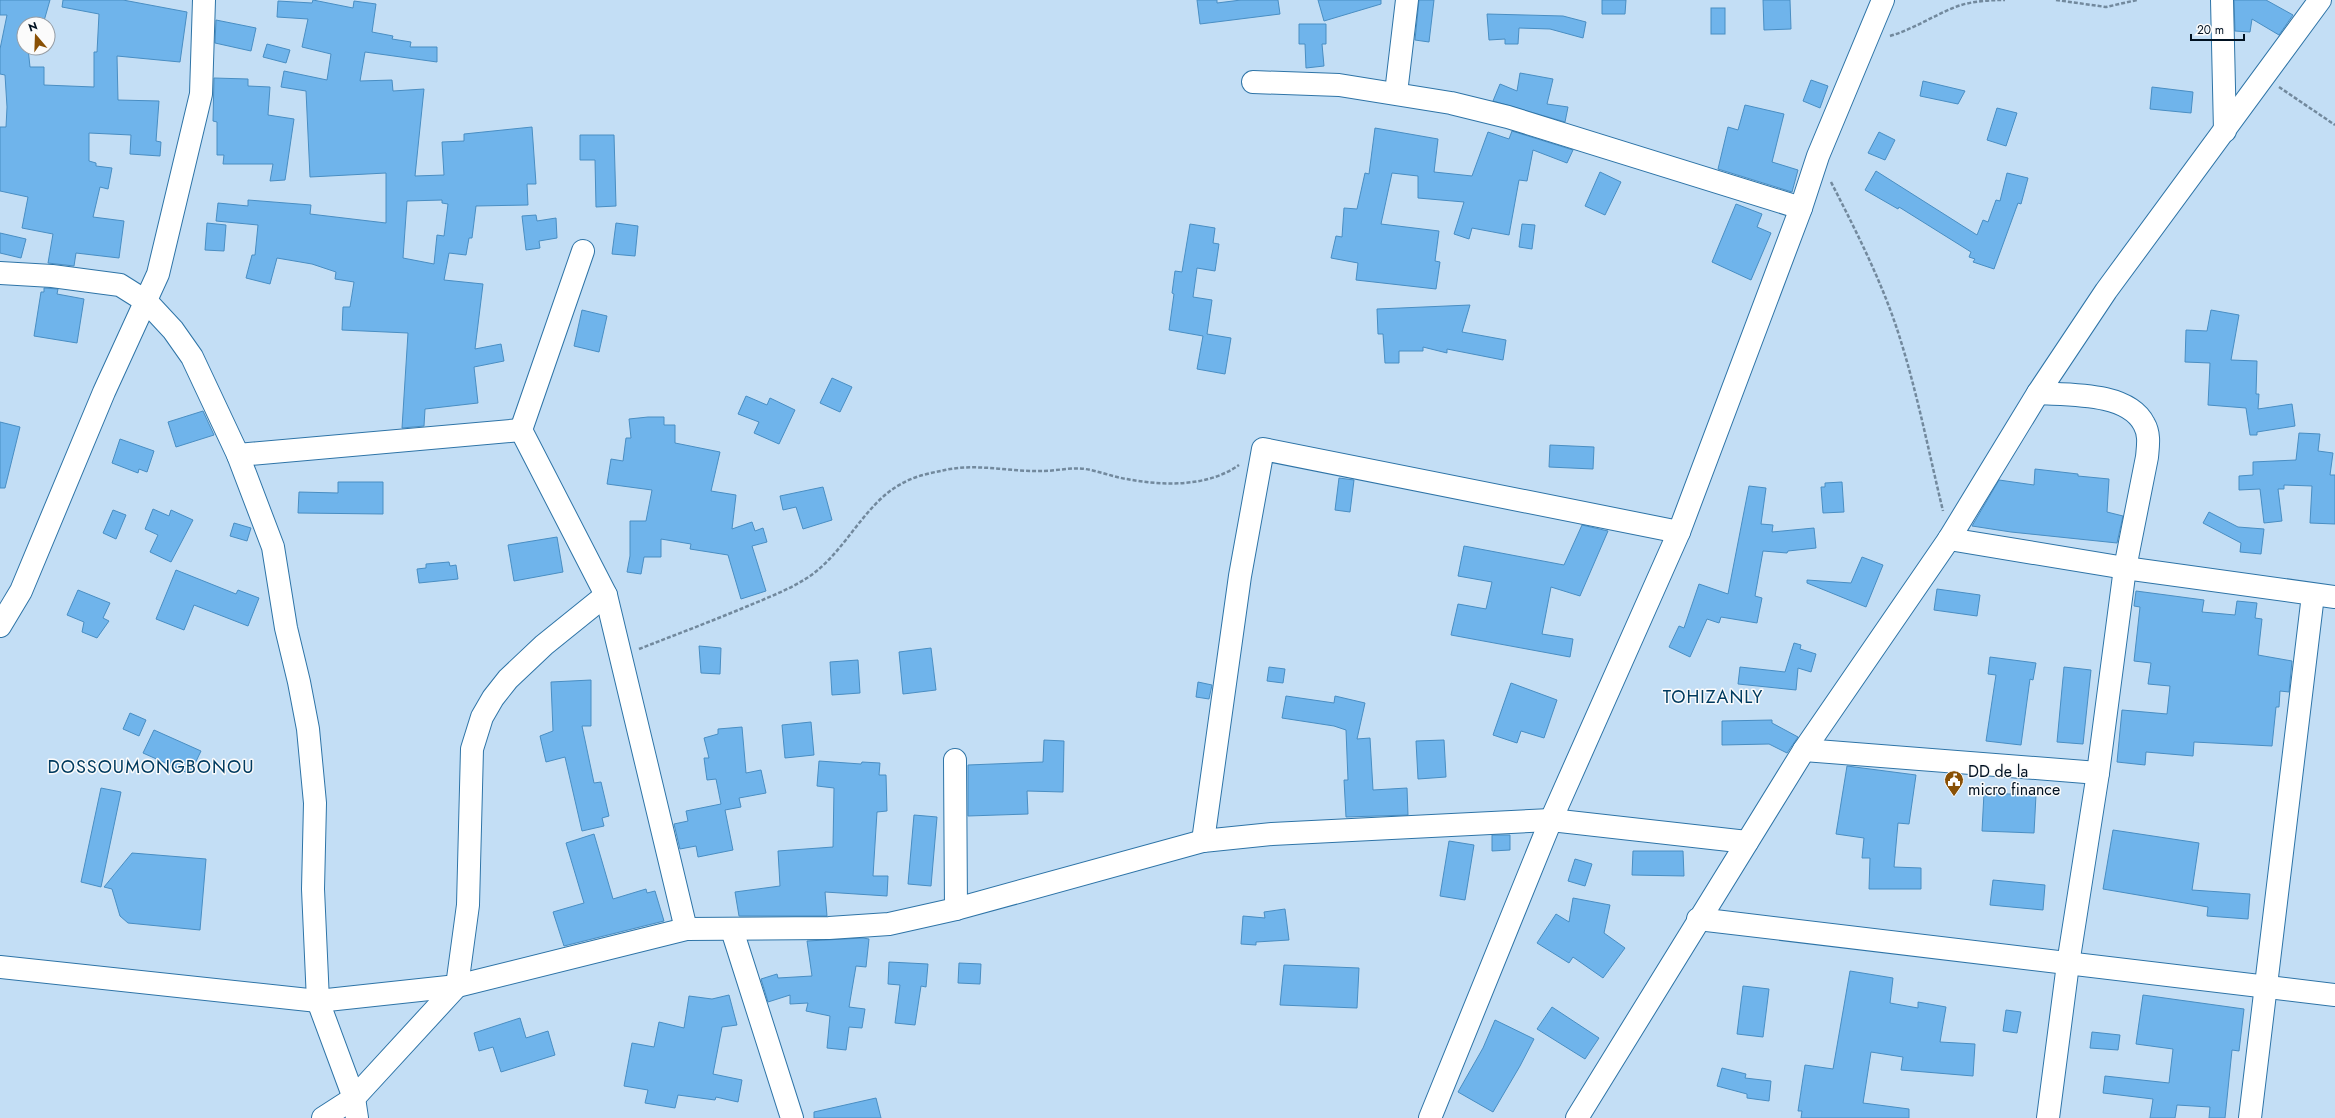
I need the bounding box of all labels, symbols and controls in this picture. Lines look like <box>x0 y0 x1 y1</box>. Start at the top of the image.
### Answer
north arrow <box>16 16 56 56</box>
scale bar <box>2191 16 2244 42</box>
text: N <box>26 18 39 36</box>
text: 20 m <box>2197 21 2224 39</box>
district label: TOHIZANLY <box>1663 684 1763 710</box>
district label: DOSSOUMONGBONOU <box>47 754 255 780</box>
place label: DD de la micro finance <box>1968 760 2060 801</box>
public building icon: DD de la micro finance <box>1943 769 1965 797</box>

